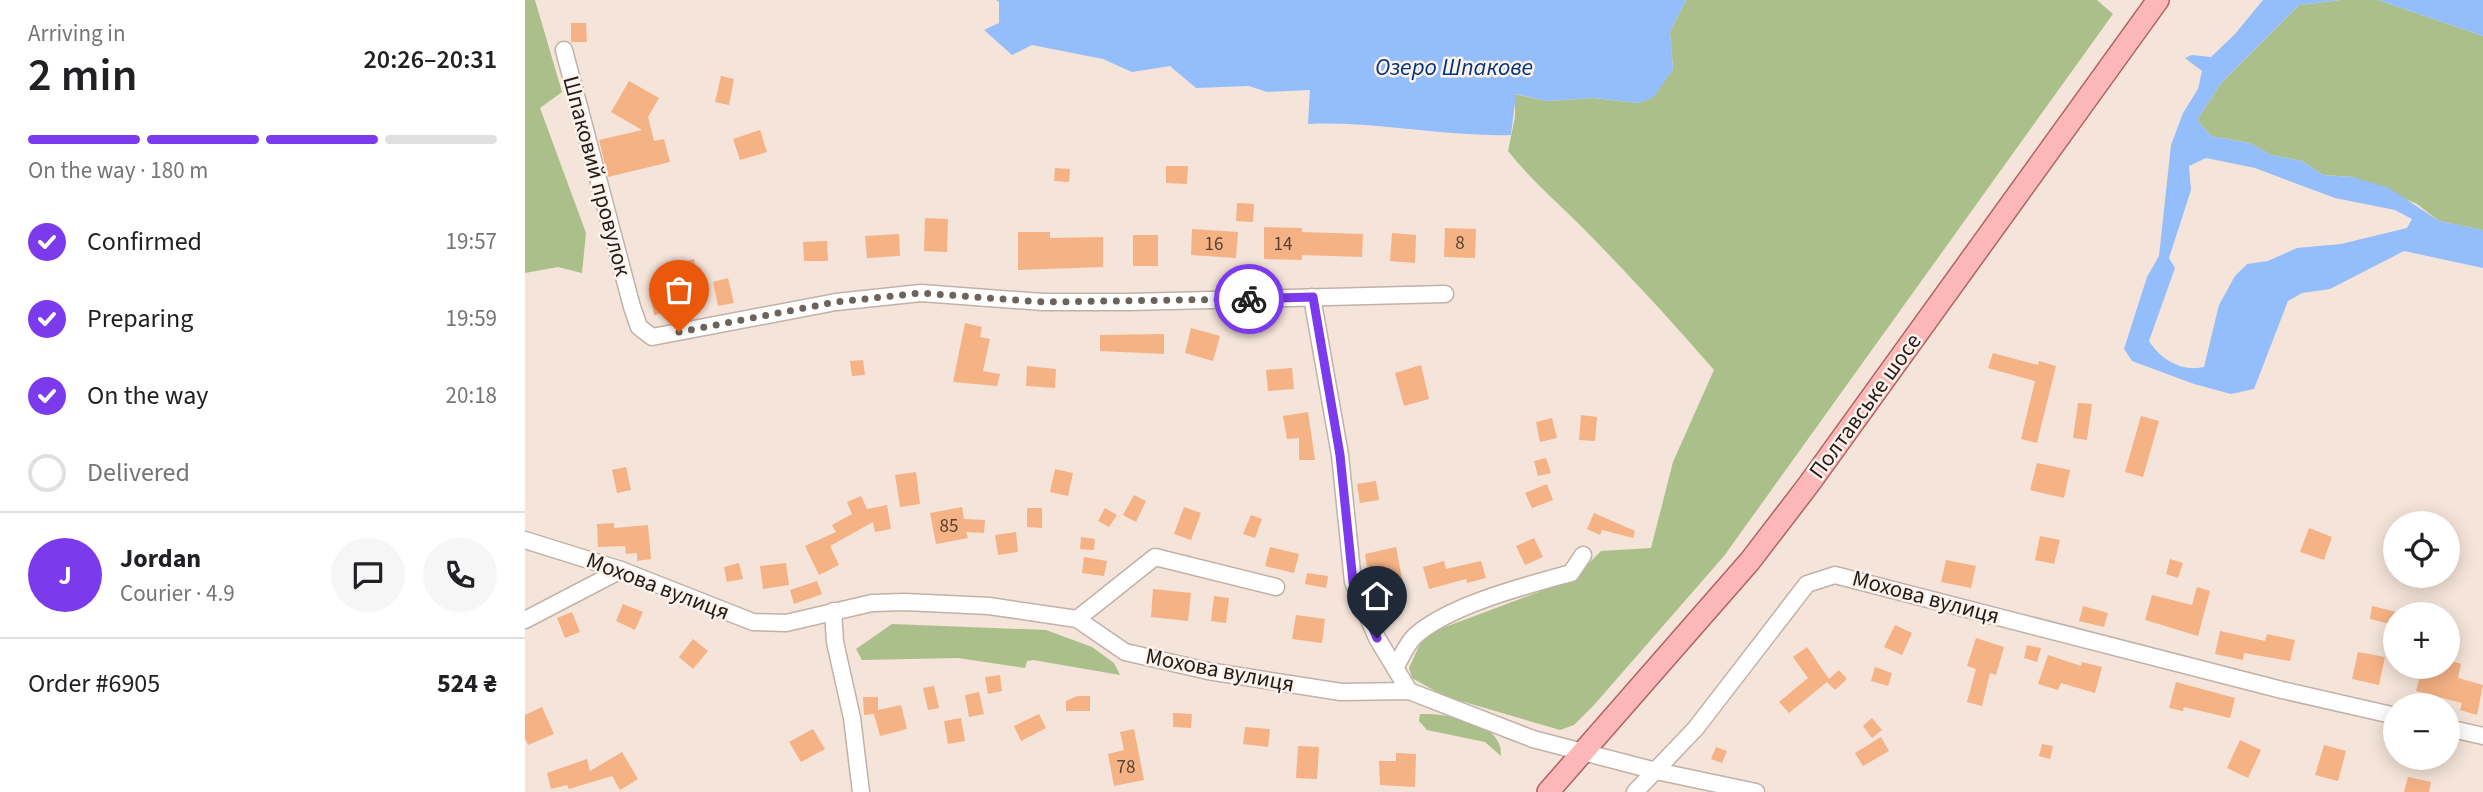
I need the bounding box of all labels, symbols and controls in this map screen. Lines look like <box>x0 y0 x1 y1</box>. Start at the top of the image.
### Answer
text: Arriving in <box>28 17 126 50</box>
text: 20:26–20:31 <box>364 41 497 78</box>
text: 2 min <box>28 43 137 108</box>
water label: Озеро Шпакове <box>1375 50 1533 85</box>
street label: Шпаковий провулок <box>554 72 640 281</box>
text: On the way · 180 m <box>28 154 208 187</box>
icon: check <box>28 223 66 261</box>
text: Confirmed <box>87 223 202 260</box>
text: 19:57 <box>446 225 497 258</box>
house number: 8 <box>1455 230 1465 257</box>
house number: 16 <box>1205 231 1223 258</box>
house number: 14 <box>1274 231 1292 258</box>
pin <box>649 260 709 332</box>
courier <box>1214 264 1284 334</box>
icon: bag <box>660 271 698 309</box>
icon: bike <box>1230 280 1268 318</box>
icon: check <box>28 300 66 338</box>
text: Preparing <box>87 300 193 337</box>
text: 19:59 <box>446 302 497 335</box>
street label: Полтавське шосе <box>1801 326 1929 486</box>
icon: check <box>28 377 66 415</box>
text: On the way <box>87 377 208 414</box>
text: 20:18 <box>446 379 497 412</box>
text: Delivered <box>87 454 190 491</box>
map controls <box>2383 511 2460 770</box>
button: locate <box>2383 511 2460 588</box>
house number: 85 <box>940 513 958 540</box>
button: chat <box>331 538 405 612</box>
button: phone <box>423 538 497 612</box>
text: Jordan <box>120 540 201 577</box>
street label: Мохова вулиця <box>582 544 734 628</box>
text: J <box>58 557 72 594</box>
street label: Мохова вулиця <box>1849 562 2003 632</box>
pin <box>1347 566 1407 638</box>
text: Courier · 4.9 <box>120 577 235 610</box>
icon: home <box>1358 577 1396 615</box>
button: + <box>2383 602 2460 679</box>
street label: Мохова вулиця <box>1143 639 1297 701</box>
text: Order #6905 <box>28 665 160 702</box>
text: 524 ₴ <box>437 665 497 702</box>
button: − <box>2383 693 2460 770</box>
house number: 78 <box>1117 754 1135 781</box>

